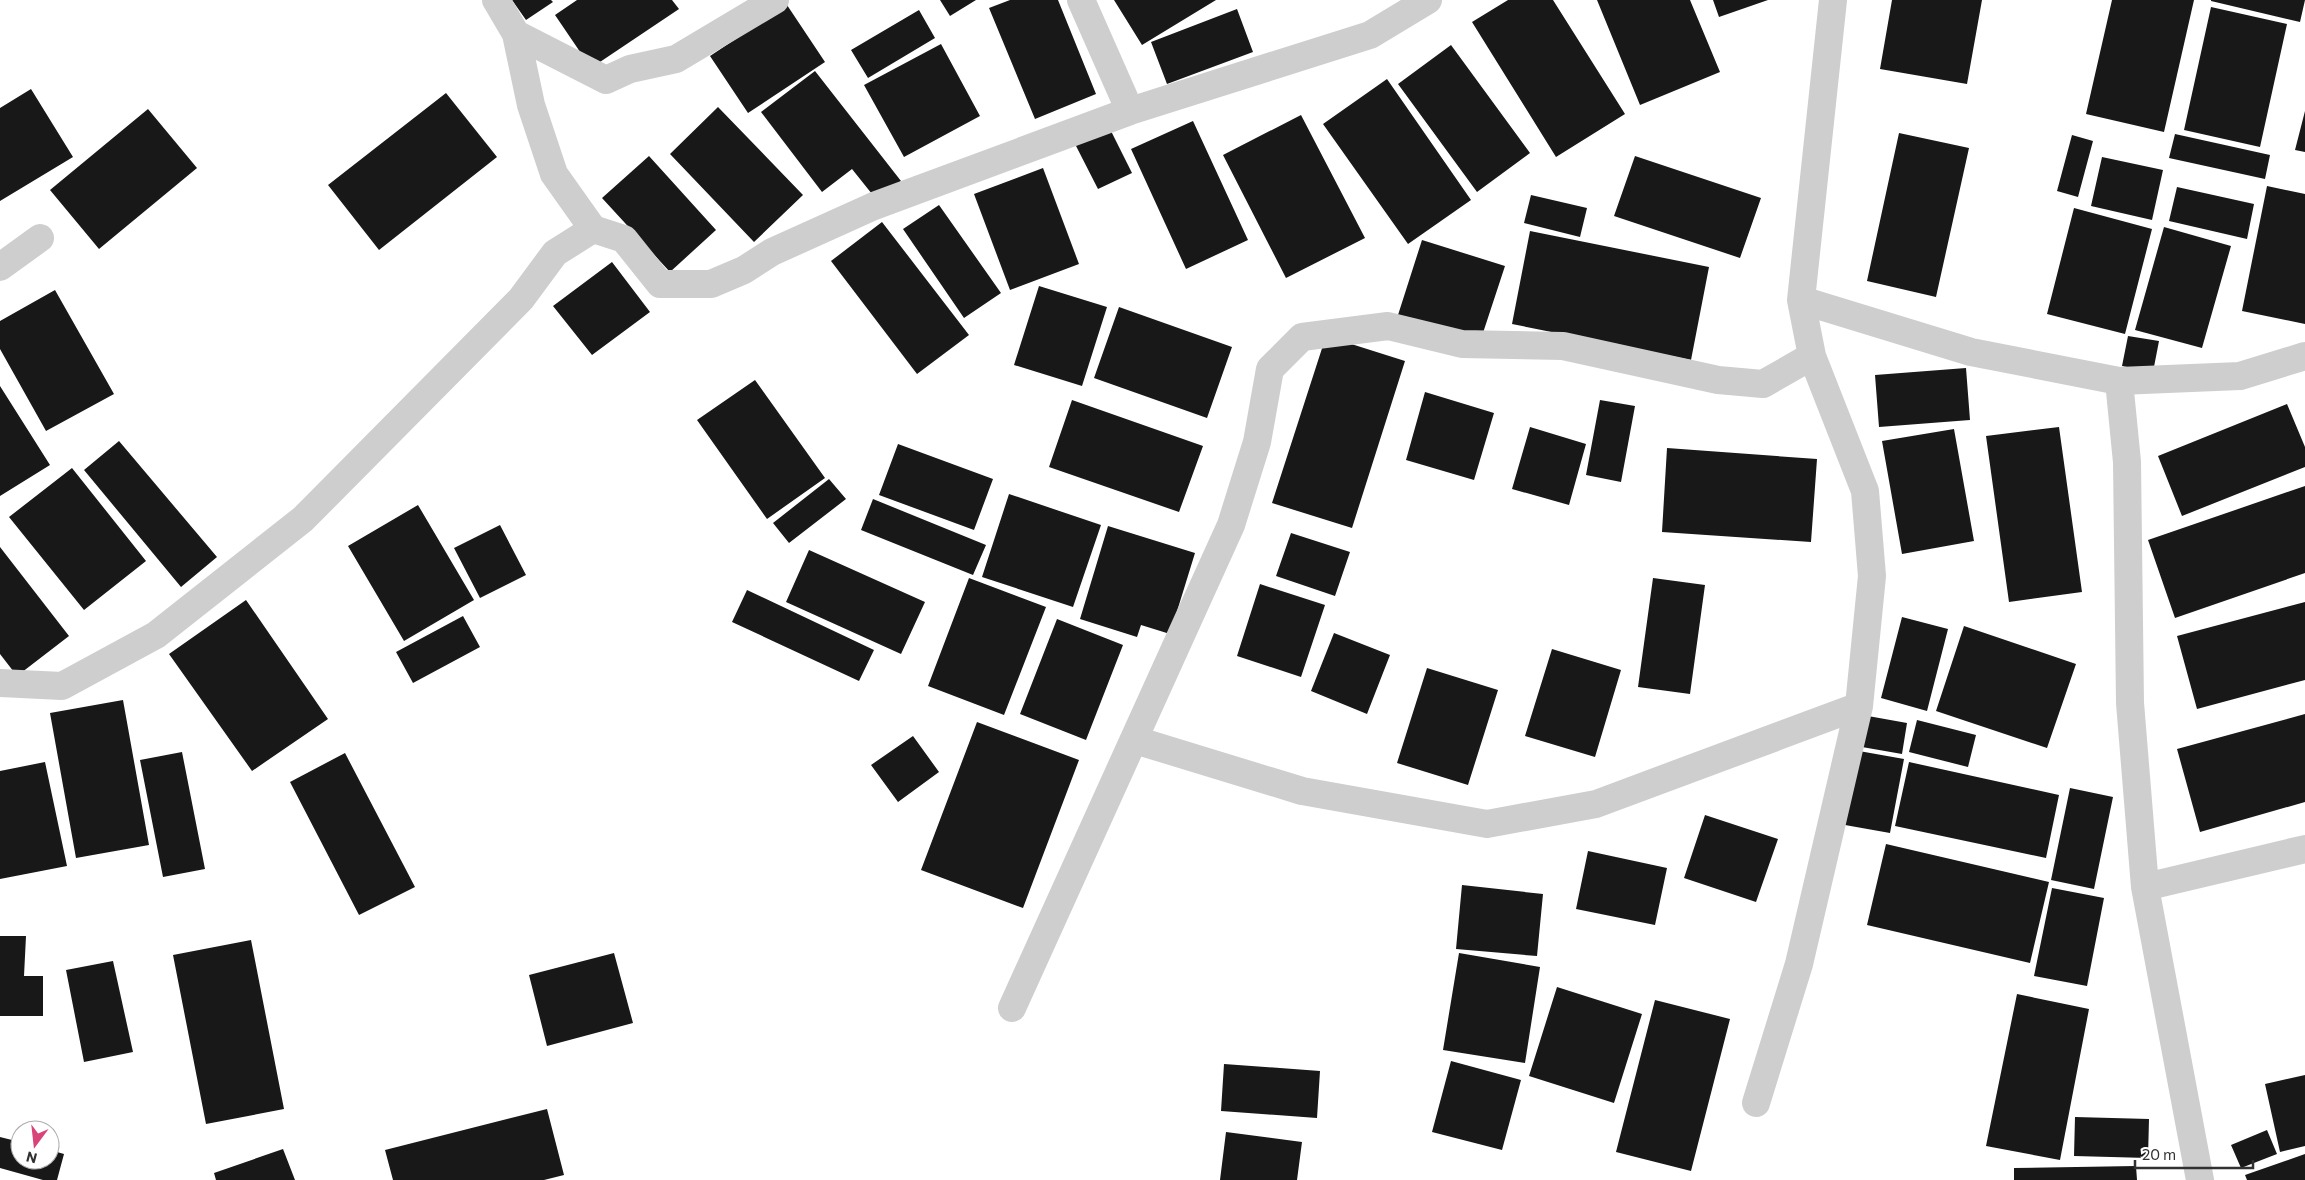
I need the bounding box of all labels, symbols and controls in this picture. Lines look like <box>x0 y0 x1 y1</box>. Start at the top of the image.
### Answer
north arrow <box>10 1120 60 1170</box>
scale bar <box>2135 1138 2252 1170</box>
text: 20 m <box>2142 1145 2176 1163</box>
text: N <box>24 1148 39 1168</box>

